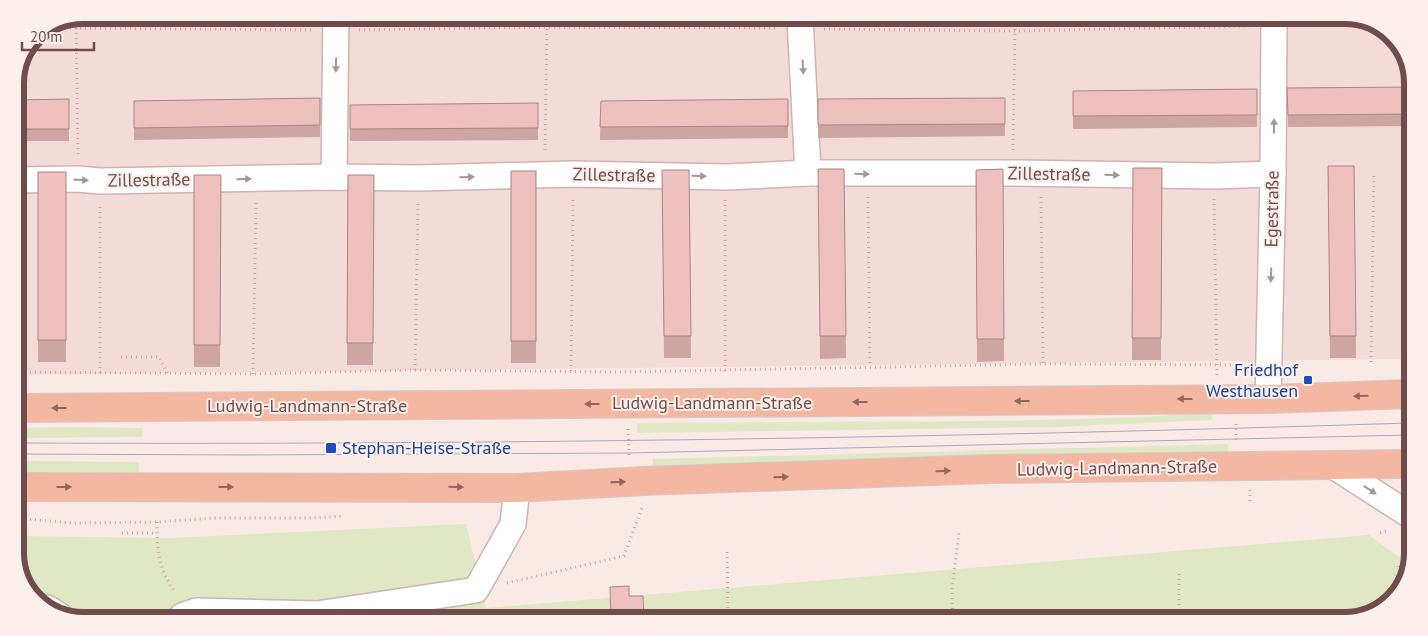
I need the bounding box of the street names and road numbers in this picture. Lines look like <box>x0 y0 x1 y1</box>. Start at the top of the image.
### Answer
street label: Zillestraße <box>1007 161 1091 186</box>
street label: Zillestraße <box>572 162 656 187</box>
street label: Zillestraße <box>107 167 191 192</box>
street label: Egestraße <box>1259 170 1284 248</box>
street label: Ludwig-Landmann-Straße <box>612 391 812 414</box>
street label: Ludwig-Landmann-Straße <box>207 394 407 417</box>
street label: Ludwig-Landmann-Straße <box>1017 454 1217 481</box>

